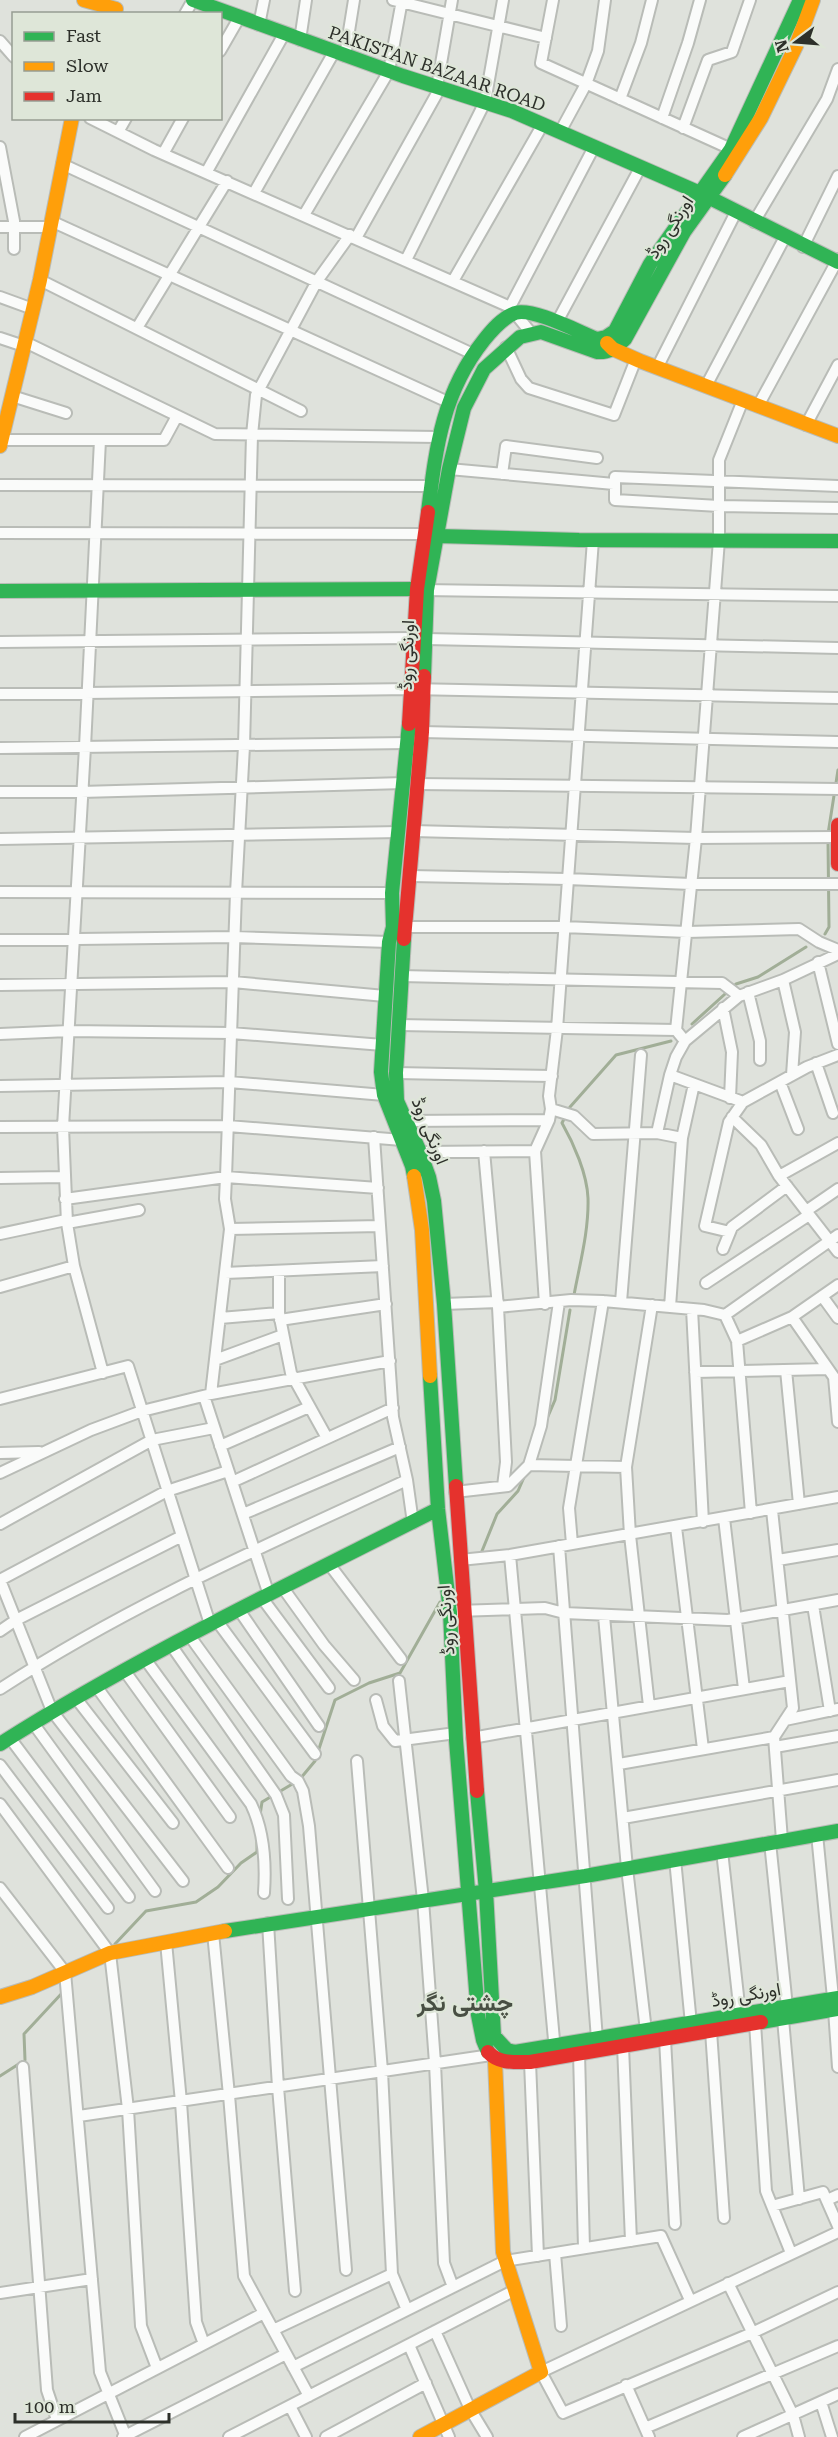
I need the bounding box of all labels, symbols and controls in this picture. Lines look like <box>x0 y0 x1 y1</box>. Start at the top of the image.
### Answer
legend <box>12 12 222 120</box>
north arrow <box>766 12 826 72</box>
street label: PAKISTAN BAZAAR ROAD <box>326 21 549 116</box>
text: Fast <box>66 25 101 46</box>
text: N <box>771 37 793 55</box>
text: Slow <box>66 55 108 76</box>
text: Jam <box>66 85 102 106</box>
street label: اورنگی روڈ <box>642 192 698 262</box>
street label: اورنگی روڈ <box>395 620 419 690</box>
street label: اورنگی روڈ <box>407 1094 453 1168</box>
street label: اورنگی روڈ <box>433 1584 459 1656</box>
street label: اورنگی روڈ <box>710 1978 782 2012</box>
district label: چشتی نگر <box>416 1989 513 2019</box>
scale bar <box>15 2386 170 2424</box>
text: 100 m <box>24 2396 75 2417</box>

